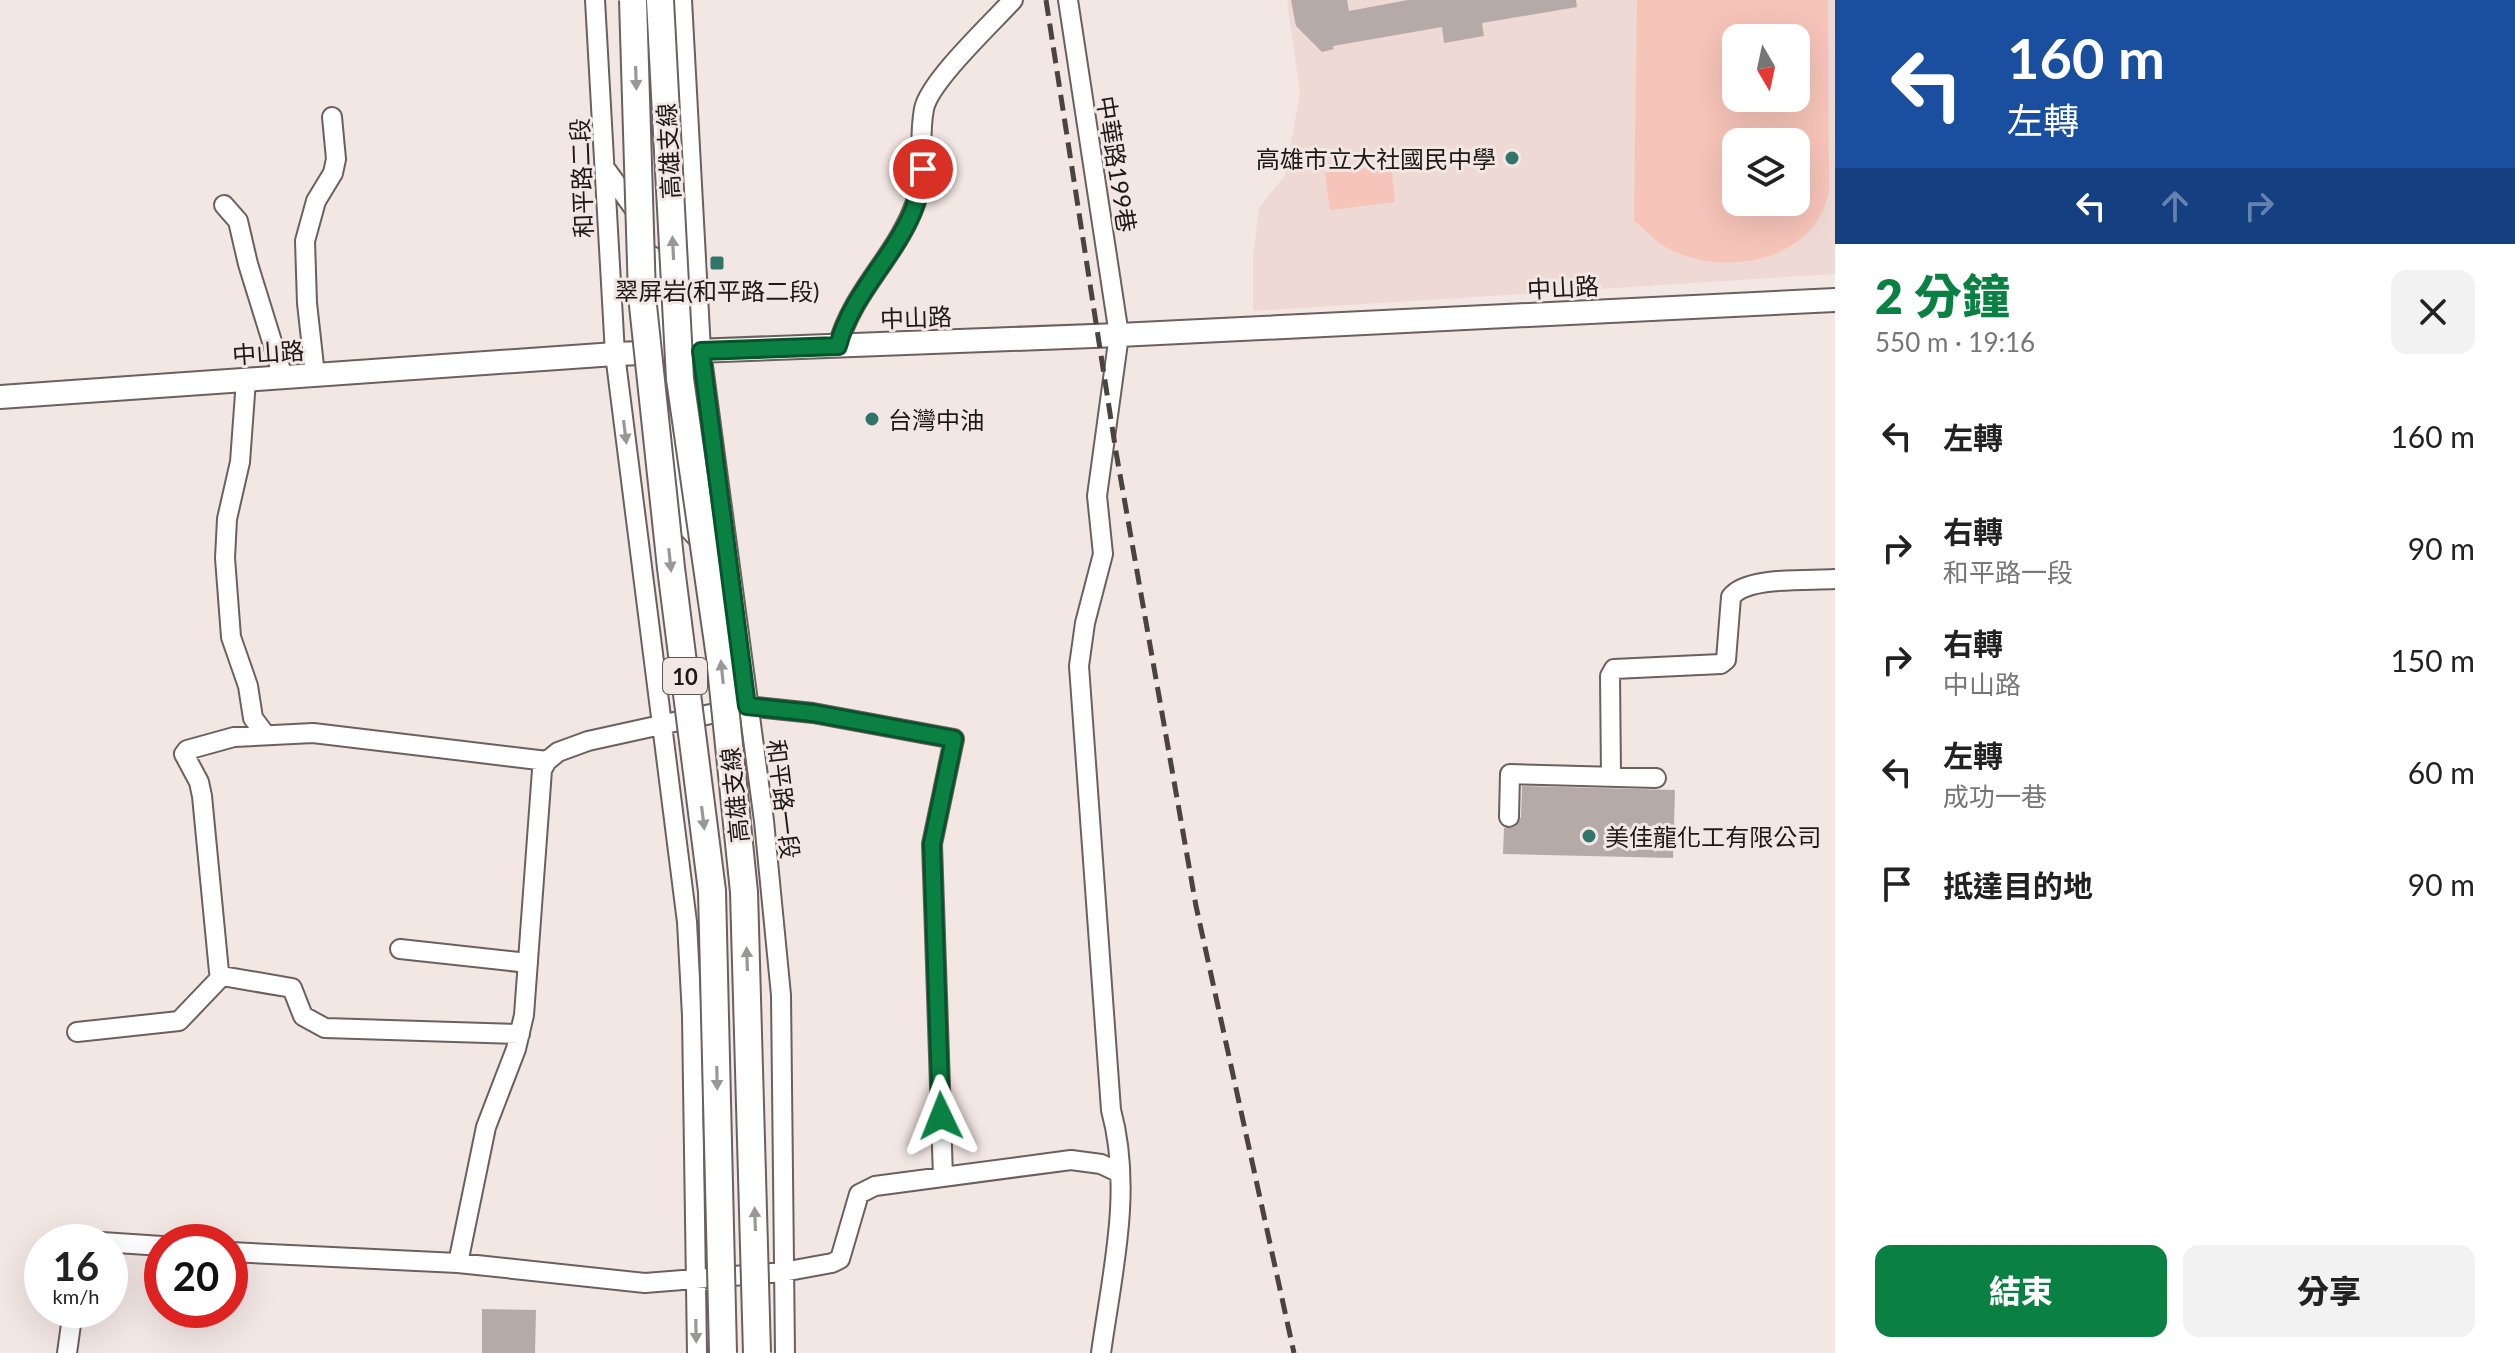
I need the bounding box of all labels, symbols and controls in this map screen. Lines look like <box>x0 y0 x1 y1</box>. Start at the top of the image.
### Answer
north arrow <box>1722 24 1810 112</box>
map controls <box>1722 24 1810 216</box>
text: 160 m <box>2007 24 2165 91</box>
icon: left <box>1875 32 1979 136</box>
one-way arrow <box>629 66 642 91</box>
street label: 中華路199巷 <box>1092 94 1142 234</box>
text: 左轉 <box>2007 98 2079 142</box>
street label: 高雄支線 <box>651 102 685 200</box>
street label: 和平路二段 <box>564 118 598 238</box>
button: layers <box>1722 128 1810 216</box>
pin <box>889 135 957 203</box>
place label: 高雄市立大社國民中學 <box>1256 144 1496 173</box>
icon: arrive <box>901 147 945 191</box>
marker: 高雄市立大社國民中學 <box>1503 149 1521 167</box>
icon: left <box>2069 184 2113 228</box>
icon: ahead <box>2153 184 2197 228</box>
icon: right <box>2237 184 2281 228</box>
one-way arrow <box>666 235 679 260</box>
marker: 翠屏岩(和平路二段) <box>708 254 726 272</box>
text: 2 分鐘 <box>1875 267 2010 324</box>
button: close <box>2391 270 2475 354</box>
street label: 中山路 <box>1526 271 1600 303</box>
place label: 翠屏岩(和平路二段) <box>615 276 819 305</box>
street label: 中山路 <box>880 301 952 333</box>
text: 550 m · 19:16 <box>1875 326 2035 358</box>
street label: 中山路 <box>231 335 305 369</box>
place label: 台灣中油 <box>888 405 984 434</box>
marker: 台灣中油 <box>863 410 881 428</box>
icon: left <box>1875 414 1919 458</box>
text: 160 m <box>2390 418 2475 454</box>
one-way arrow <box>619 419 632 444</box>
text: 左轉 <box>1943 419 2003 455</box>
text: 右轉 <box>1943 513 2003 549</box>
icon: right <box>1875 526 1919 570</box>
text: 90 m <box>2408 530 2475 566</box>
one-way arrow <box>663 548 676 573</box>
text: 和平路一段 <box>1943 556 2073 588</box>
text: 右轉 <box>1943 625 2003 661</box>
icon: right <box>1875 638 1919 682</box>
text: 150 m <box>2390 642 2475 678</box>
road number: 10 <box>663 658 707 694</box>
one-way arrow <box>715 659 728 684</box>
text: 中山路 <box>1943 668 2021 700</box>
text: 左轉 <box>1943 737 2003 773</box>
street label: 和平路一段 <box>762 738 806 860</box>
street label: 高雄支線 <box>715 746 753 844</box>
icon: left <box>1875 750 1919 794</box>
text: 60 m <box>2408 754 2475 790</box>
text: 成功一巷 <box>1943 780 2047 812</box>
one-way arrow <box>697 806 710 831</box>
place label: 美佳龍化工有限公司 <box>1605 822 1821 851</box>
marker: 美佳龍化工有限公司 <box>1580 827 1598 845</box>
icon: arrive <box>1875 862 1919 906</box>
text: 90 m <box>2408 866 2475 902</box>
text: 抵達目的地 <box>1943 867 2093 903</box>
one-way arrow <box>740 946 753 971</box>
one-way arrow <box>711 1066 724 1091</box>
position arrow <box>899 1074 983 1158</box>
one-way arrow <box>748 1206 761 1231</box>
speed limit sign: 20 <box>144 1224 248 1328</box>
text: 16 <box>53 1242 99 1290</box>
button: 結束 <box>1875 1245 2167 1337</box>
button: 分享 <box>2183 1245 2475 1337</box>
text: km/h <box>53 1284 99 1308</box>
one-way arrow <box>690 1319 702 1344</box>

